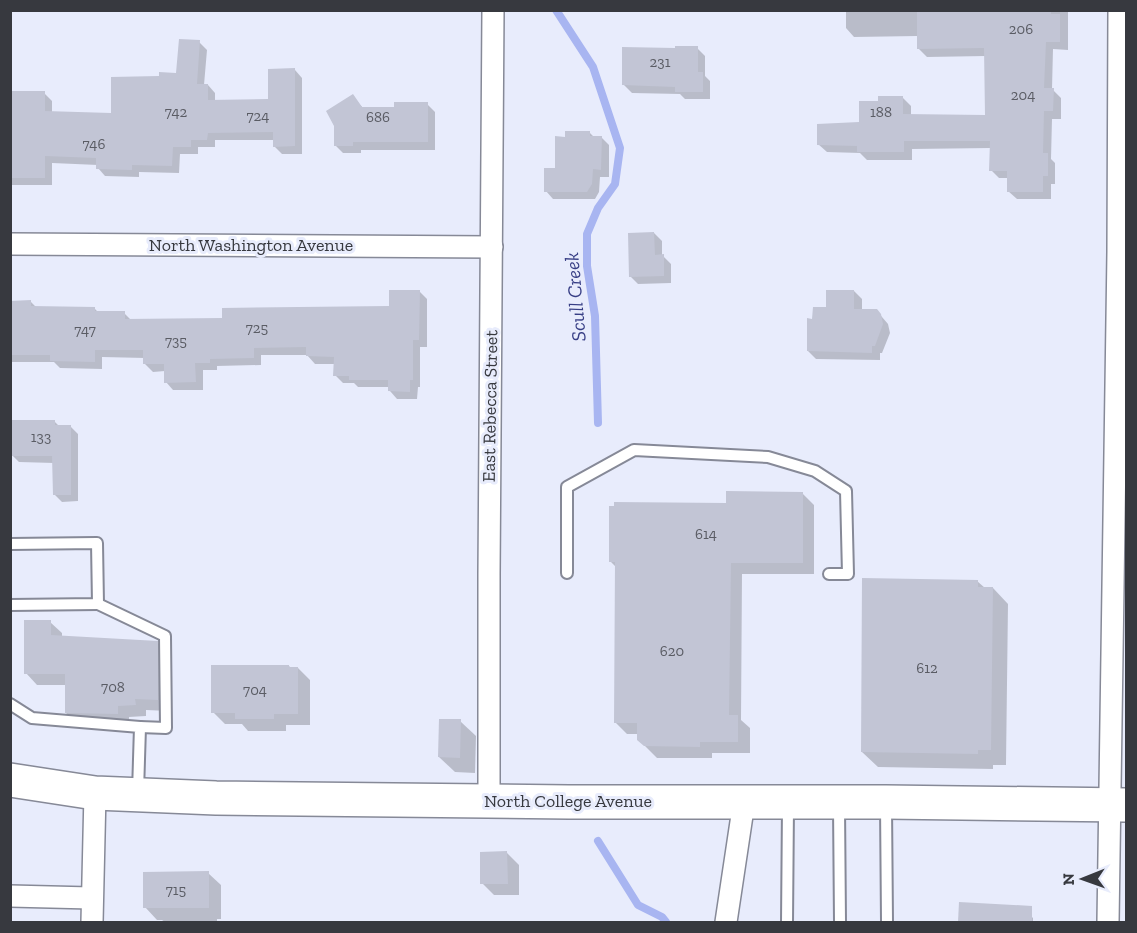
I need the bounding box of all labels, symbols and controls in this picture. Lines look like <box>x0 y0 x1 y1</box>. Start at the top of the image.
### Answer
house number: 206 <box>1009 20 1033 38</box>
house number: 231 <box>650 53 671 71</box>
house number: 204 <box>1011 86 1035 104</box>
house number: 742 <box>165 103 188 121</box>
house number: 188 <box>870 103 892 121</box>
house number: 724 <box>247 107 269 125</box>
house number: 686 <box>366 108 390 126</box>
house number: 746 <box>83 135 105 153</box>
street label: North Washington Avenue <box>149 234 353 256</box>
water label: Scull Creek <box>559 251 591 343</box>
house number: 725 <box>246 319 269 337</box>
house number: 747 <box>74 321 96 339</box>
street label: East Rebecca Street <box>478 329 502 482</box>
house number: 735 <box>165 332 187 350</box>
house number: 133 <box>31 428 51 446</box>
house number: 614 <box>695 525 717 543</box>
house number: 620 <box>660 642 684 660</box>
house number: 612 <box>916 659 938 677</box>
house number: 708 <box>101 678 125 696</box>
house number: 704 <box>243 681 267 699</box>
street label: North College Avenue <box>484 790 652 812</box>
north arrow <box>1053 849 1113 909</box>
text: N <box>1059 873 1078 886</box>
house number: 715 <box>166 881 187 899</box>

